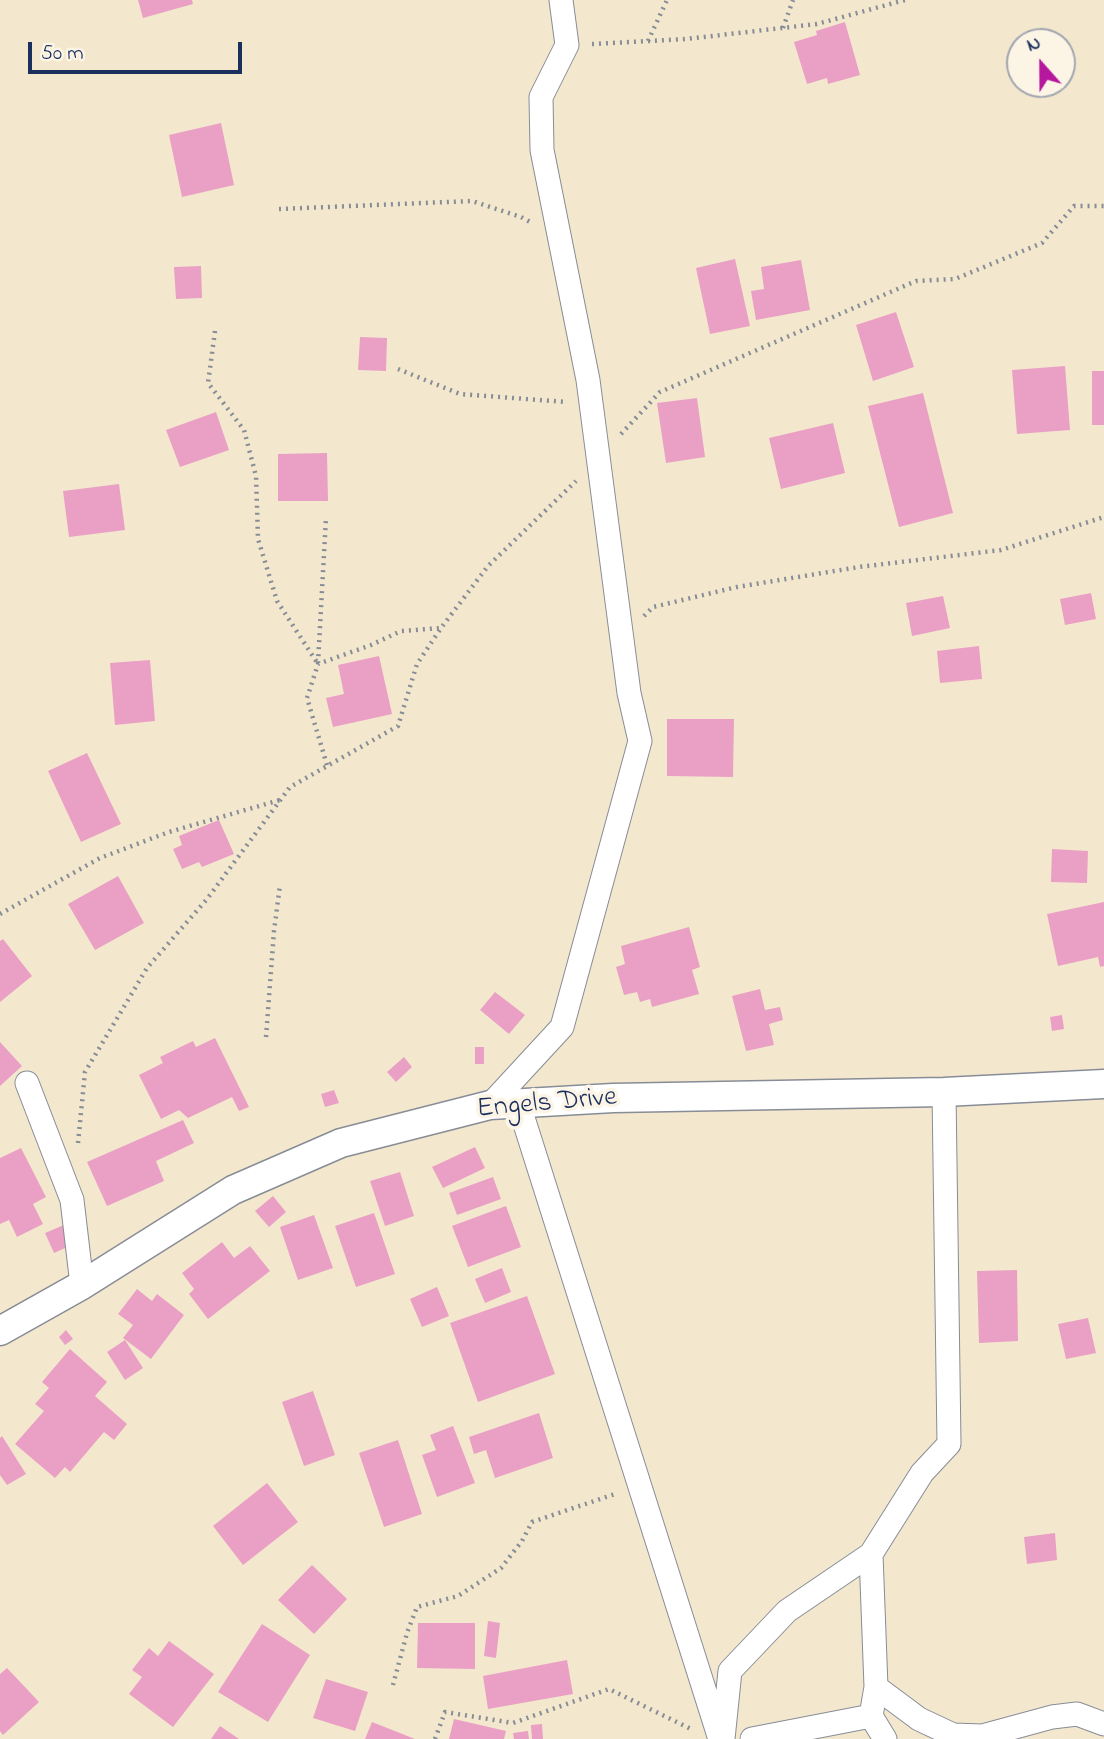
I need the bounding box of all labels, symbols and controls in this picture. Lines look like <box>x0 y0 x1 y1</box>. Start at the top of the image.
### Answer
scale bar <box>32 28 245 72</box>
north arrow <box>1006 28 1076 98</box>
text: N <box>1023 30 1045 60</box>
text: 50 m <box>41 39 84 69</box>
street label: Engels Drive <box>476 1082 618 1128</box>

